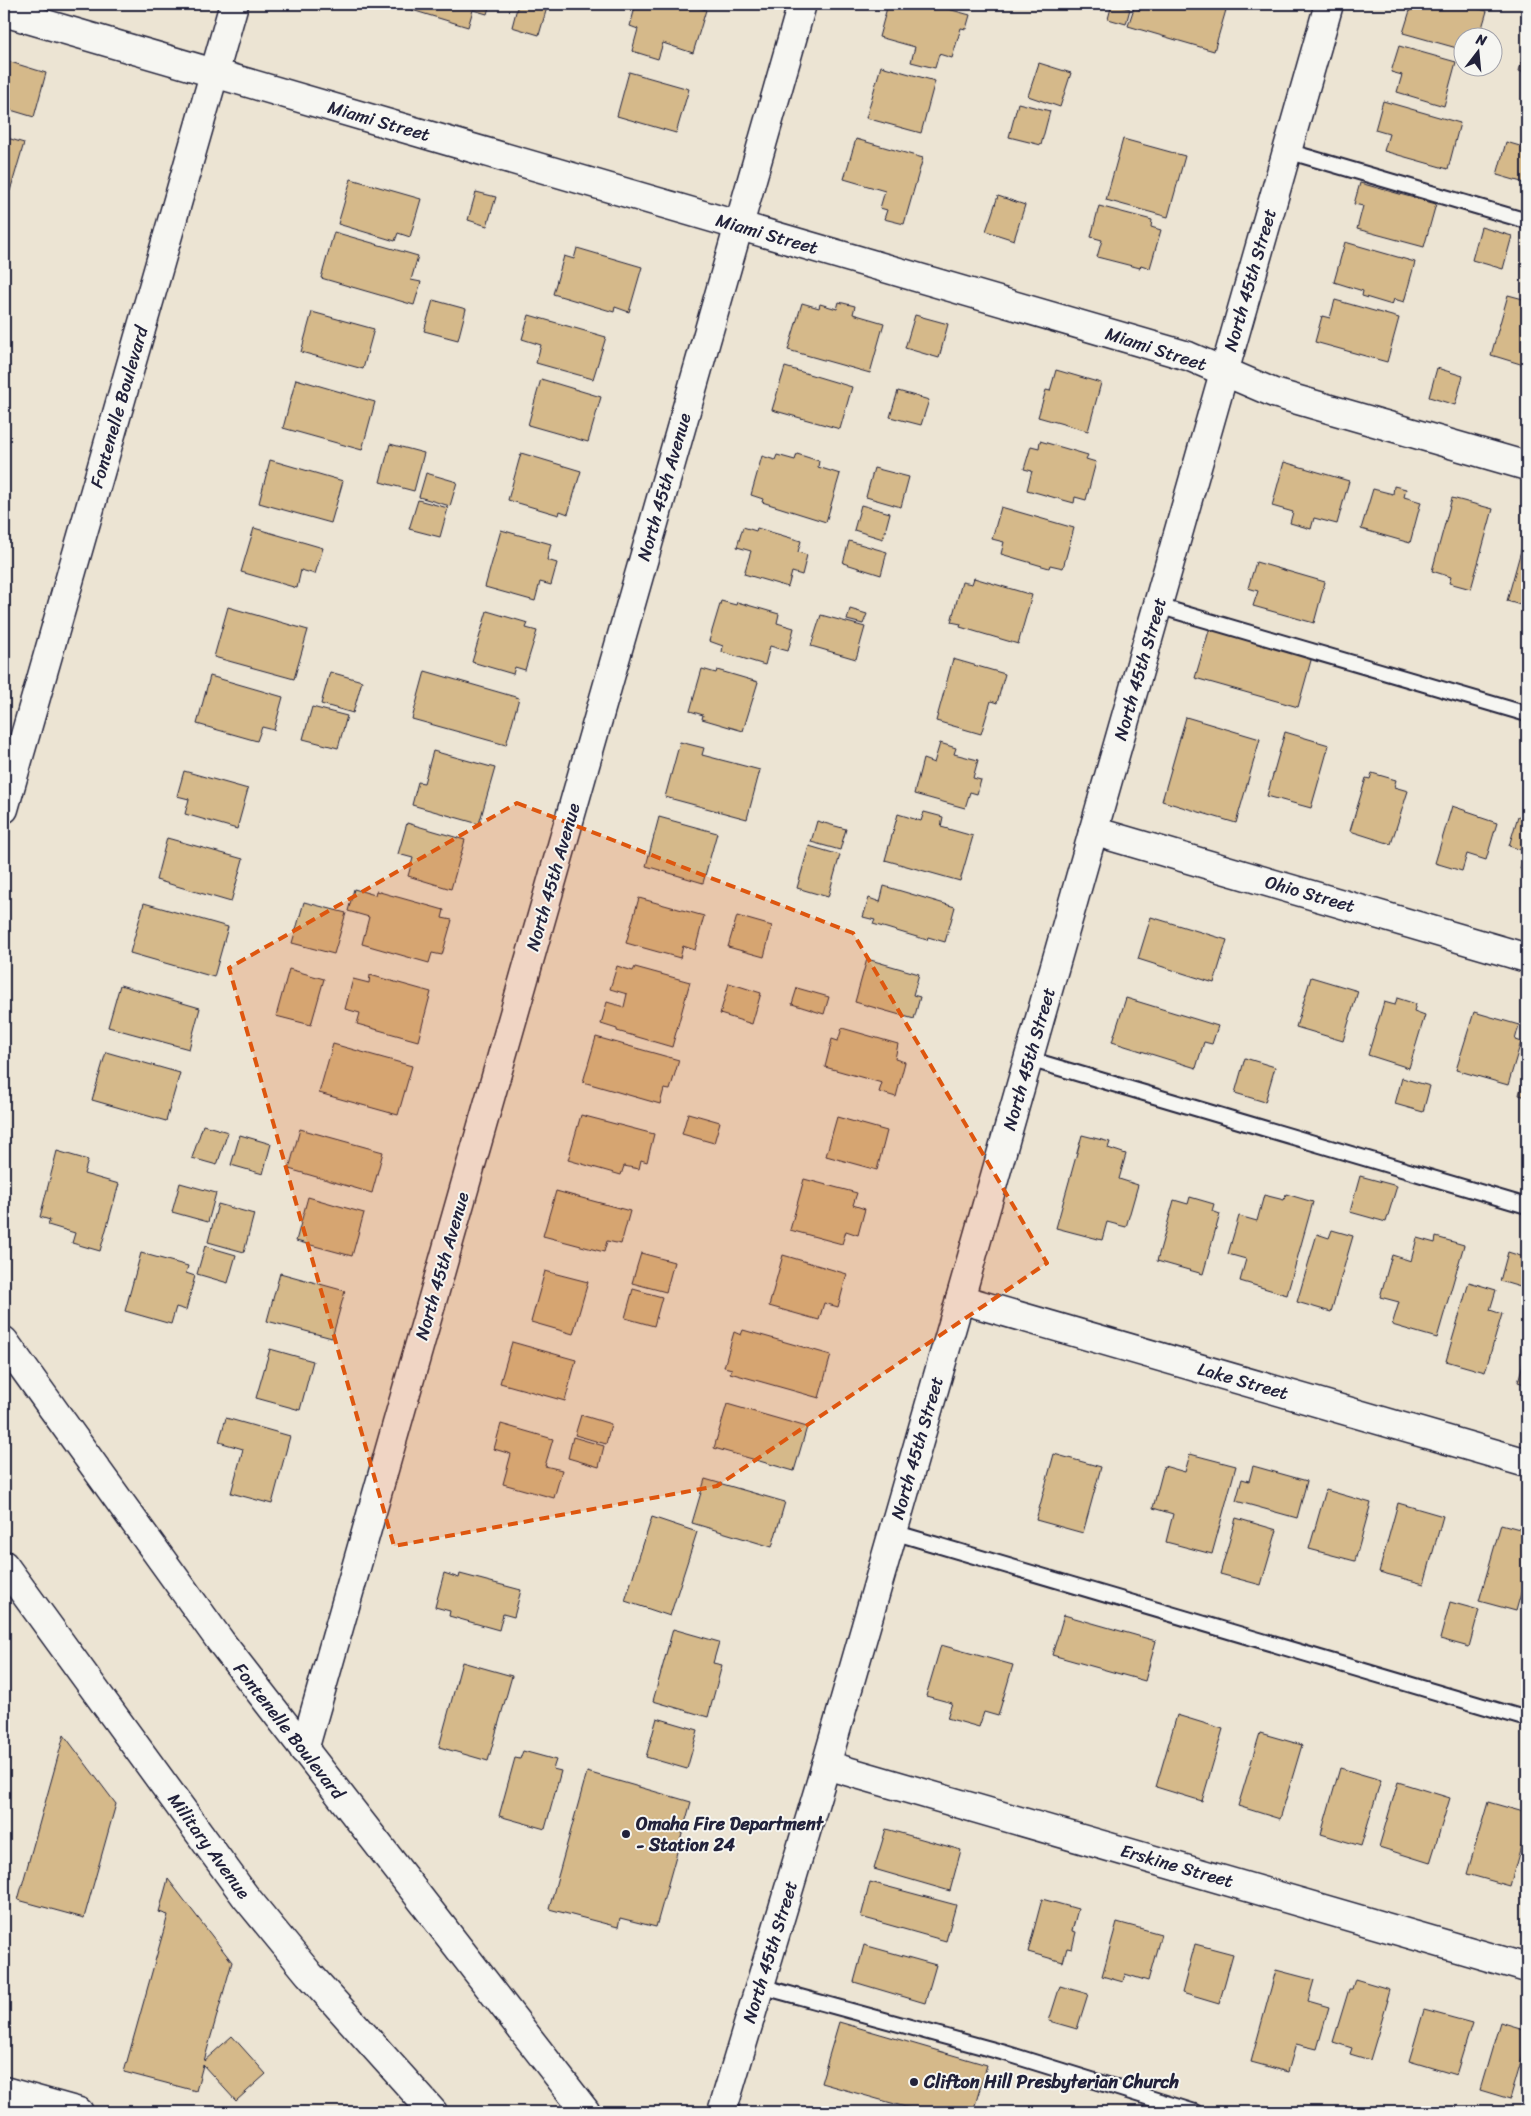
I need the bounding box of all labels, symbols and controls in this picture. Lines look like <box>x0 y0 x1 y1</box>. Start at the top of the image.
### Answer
text: N <box>1472 26 1490 53</box>
north arrow <box>1454 28 1504 78</box>
street label: Miami Street <box>324 91 434 151</box>
street label: Miami Street <box>712 204 822 264</box>
street label: North 45th Street <box>1214 205 1286 355</box>
street label: Miami Street <box>1101 318 1211 380</box>
street label: Fontenelle Boulevard <box>81 321 158 492</box>
street label: North 45th Avenue <box>628 409 701 565</box>
street label: North 45th Street <box>1104 594 1176 744</box>
street label: North 45th Avenue <box>517 799 590 955</box>
street label: Ohio Street <box>1261 866 1359 922</box>
street label: North 45th Street <box>993 984 1065 1134</box>
street label: North 45th Avenue <box>406 1188 479 1344</box>
street label: Lake Street <box>1194 1353 1292 1409</box>
street label: North 45th Street <box>881 1373 953 1523</box>
street label: Fontenelle Boulevard <box>225 1655 354 1808</box>
street label: Military Avenue <box>159 1786 259 1906</box>
place label: Omaha Fire Department - Station 24 <box>636 1808 825 1861</box>
marker: Omaha Fire Department - Station 24 <box>620 1828 632 1840</box>
street label: Erskine Street <box>1117 1835 1237 1897</box>
street label: North 45th Street <box>733 1877 807 2027</box>
place label: Clifton Hill Presbyterian Church <box>923 2066 1179 2098</box>
marker: Clifton Hill Presbyterian Church <box>908 2076 920 2088</box>

